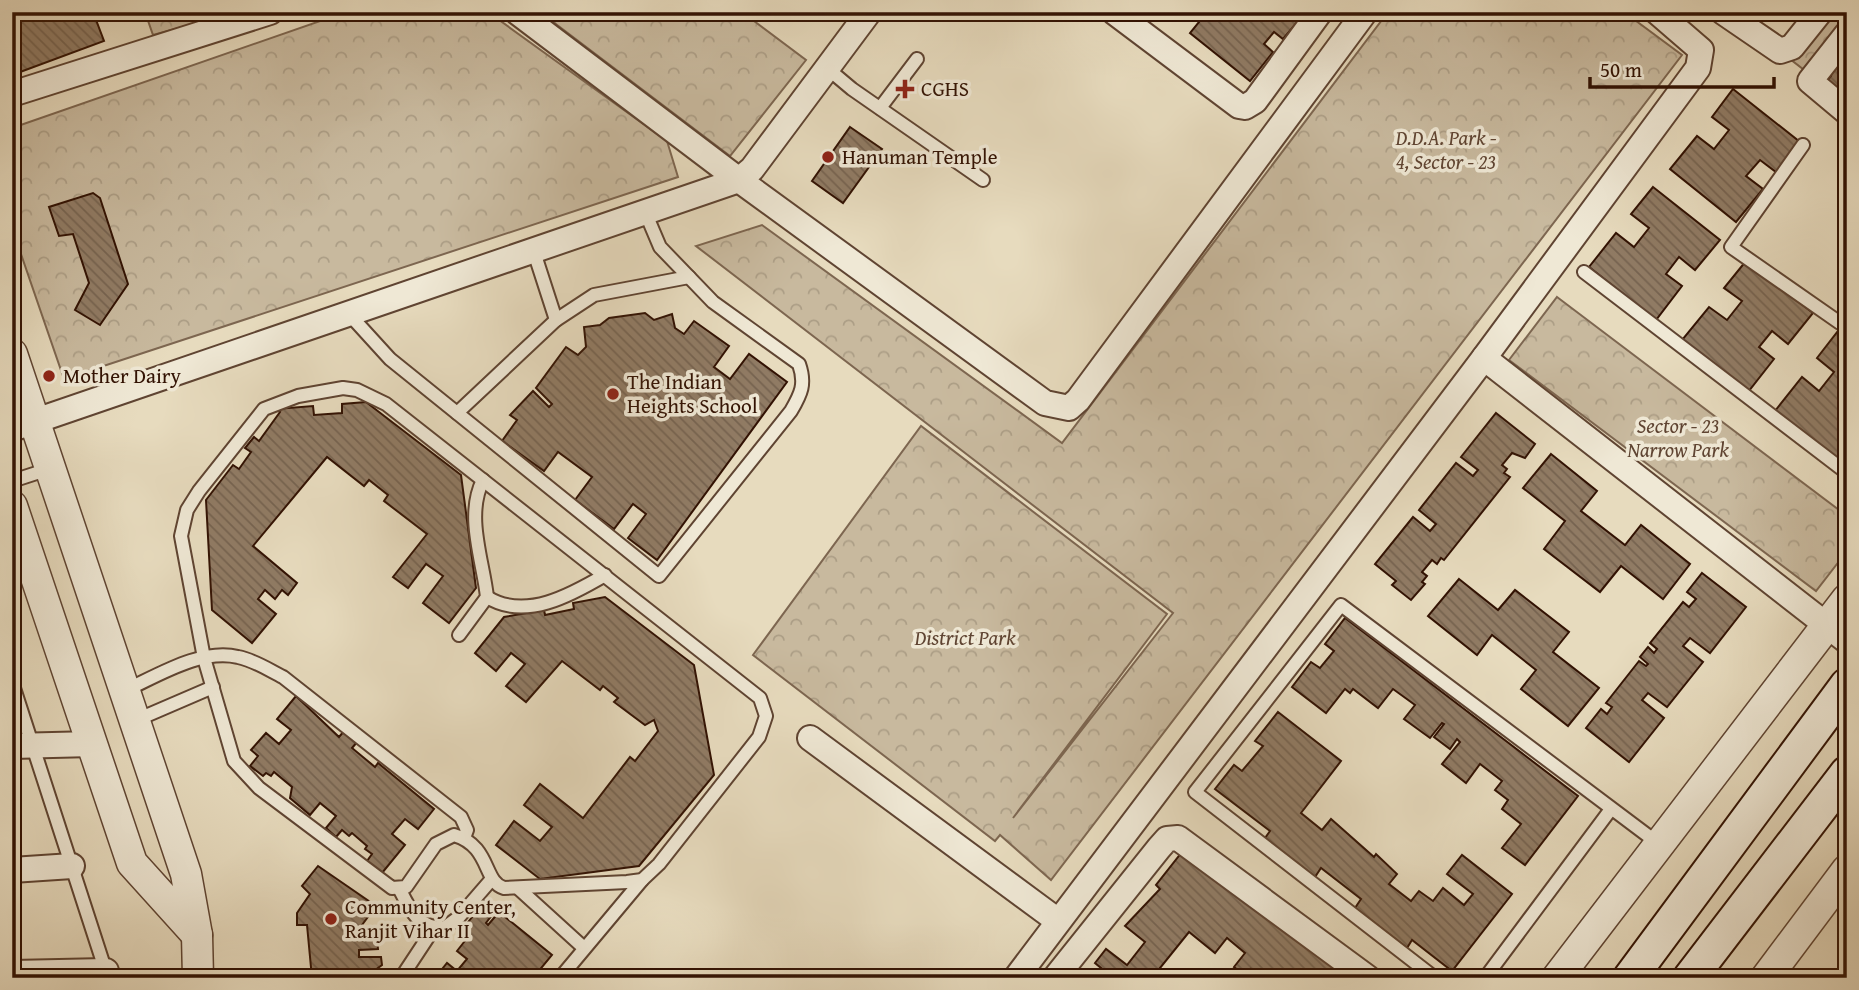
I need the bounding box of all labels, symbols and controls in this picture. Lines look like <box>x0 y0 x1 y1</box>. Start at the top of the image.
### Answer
scale bar <box>1590 46 1773 90</box>
text: 50 m <box>1600 54 1642 85</box>
place label: CGHS <box>921 73 969 104</box>
marker: CGHS <box>895 79 915 99</box>
park label: D.D.A. Park - 4, Sector - 23 <box>1394 122 1497 177</box>
place label: Hanuman Temple <box>842 141 998 172</box>
marker: Hanuman Temple <box>820 149 836 165</box>
place label: Mother Dairy <box>63 360 182 391</box>
place label: The Indian Heights School <box>627 366 758 421</box>
marker: Mother Dairy <box>41 368 57 384</box>
marker: The Indian Heights School <box>605 386 621 402</box>
park label: Sector - 23 Narrow Park <box>1626 410 1729 465</box>
park label: District Park <box>913 622 1016 653</box>
place label: Community Center, Ranjit Vihar II <box>345 891 516 946</box>
marker: Community Center, Ranjit Vihar II <box>323 911 339 927</box>

